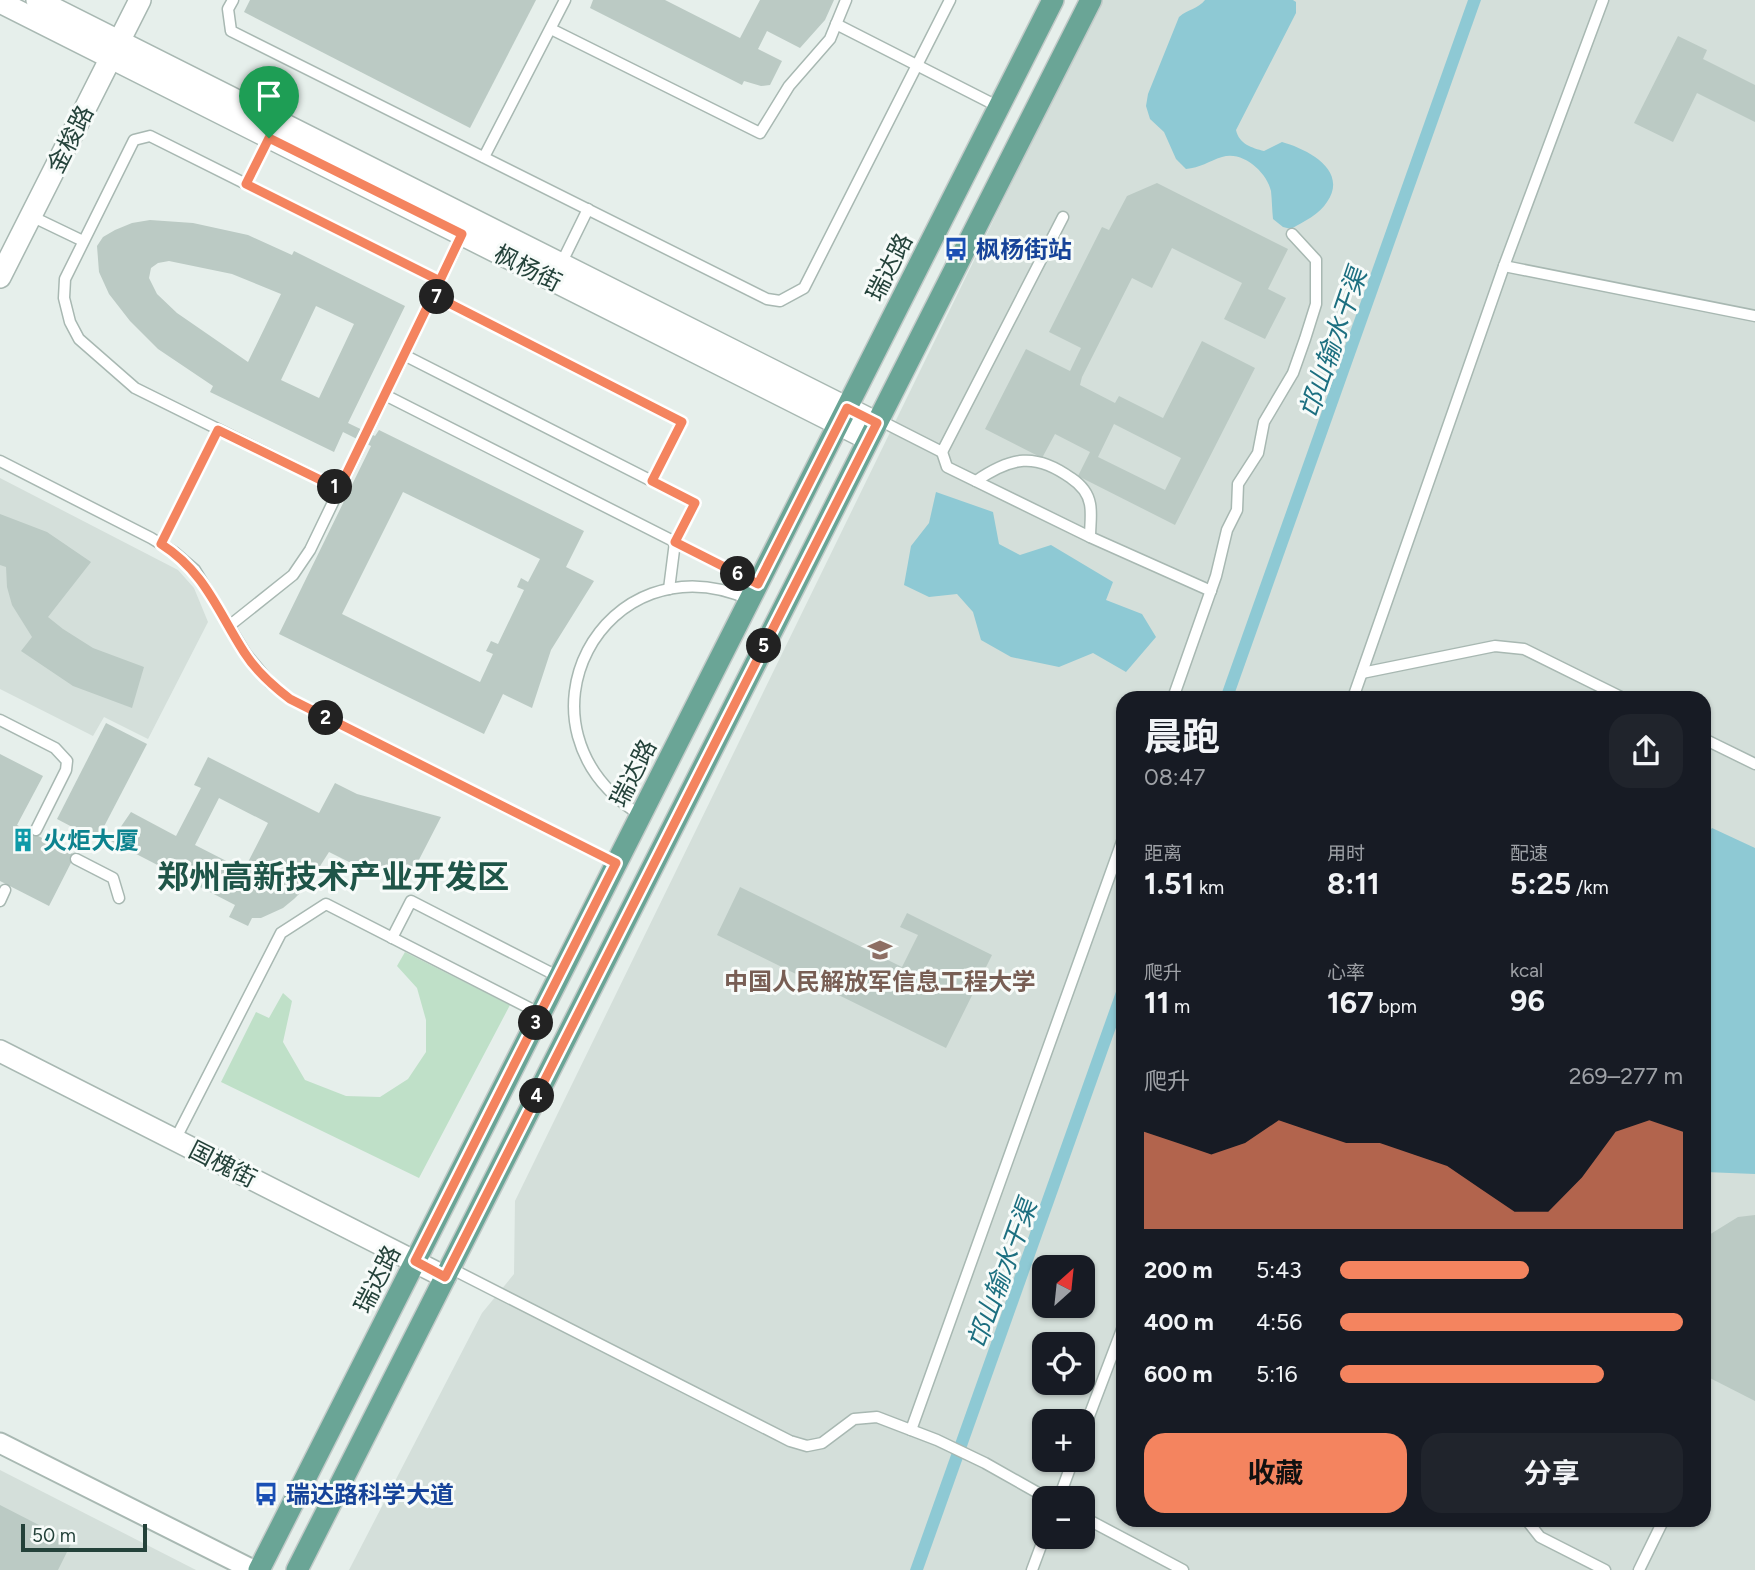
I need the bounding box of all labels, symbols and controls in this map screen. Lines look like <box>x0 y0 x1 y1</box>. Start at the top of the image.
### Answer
pin <box>239 66 299 138</box>
icon: arrive <box>250 77 288 115</box>
street label: 金梭路 <box>41 100 99 178</box>
street label: 瑞达路 <box>860 228 918 306</box>
bus stop icon: 枫杨街站 <box>942 235 970 263</box>
place label: 枫杨街站 <box>976 235 1072 264</box>
street label: 枫杨街 <box>489 239 567 297</box>
water label: 邙山输水干渠 <box>1292 260 1375 422</box>
pin: 7 <box>420 280 454 314</box>
text: 7 <box>431 285 442 308</box>
pin: 1 <box>318 470 352 504</box>
text: 1 <box>330 475 339 498</box>
pin: 6 <box>720 556 756 592</box>
text: 6 <box>732 562 743 585</box>
pin: 5 <box>746 628 782 664</box>
text: 5 <box>758 634 769 657</box>
pin: 2 <box>308 700 344 736</box>
text: 2 <box>320 706 331 729</box>
text: 晨跑 <box>1144 714 1220 760</box>
button: share <box>1609 714 1683 788</box>
street label: 瑞达路 <box>604 734 662 812</box>
text: 08:47 <box>1144 763 1205 791</box>
building icon: 火炬大厦 <box>9 826 37 854</box>
place label: 火炬大厦 <box>43 826 139 855</box>
text: 距离 <box>1144 842 1182 865</box>
text: 用时 <box>1327 842 1365 865</box>
text: 配速 <box>1510 842 1548 865</box>
district label: 郑州高新技术产业开发区 <box>157 858 509 896</box>
text: 1.51 <box>1144 865 1194 902</box>
text: 8:11 <box>1327 865 1380 902</box>
text: 5:25 <box>1510 865 1571 902</box>
text: km <box>1194 876 1224 899</box>
text: /km <box>1571 876 1609 899</box>
school or university icon: 中国人民解放军信息工程大学 <box>866 936 894 964</box>
text: kcal <box>1510 959 1543 982</box>
text: 爬升 <box>1144 961 1182 984</box>
text: 心率 <box>1327 961 1365 984</box>
place label: 中国人民解放军信息工程大学 <box>724 967 1036 996</box>
text: 96 <box>1510 982 1545 1019</box>
text: 11 <box>1144 984 1169 1021</box>
text: 167 <box>1327 984 1374 1021</box>
text: m <box>1169 995 1190 1018</box>
text: bpm <box>1374 995 1417 1018</box>
pin: 3 <box>518 1006 554 1040</box>
text: 3 <box>530 1011 541 1034</box>
text: 269–277 m <box>1569 1062 1683 1090</box>
text: 爬升 <box>1144 1067 1190 1095</box>
pin: 4 <box>520 1078 554 1114</box>
text: 4 <box>530 1084 543 1107</box>
street label: 国槐街 <box>184 1135 262 1193</box>
water label: 邙山输水干渠 <box>960 1191 1045 1353</box>
street label: 瑞达路 <box>348 1240 406 1318</box>
north arrow <box>1032 1255 1096 1318</box>
map controls <box>1032 1255 1095 1549</box>
text: 200 m <box>1144 1256 1213 1284</box>
text: 5:43 <box>1256 1256 1302 1284</box>
text: 400 m <box>1144 1308 1214 1336</box>
text: 4:56 <box>1256 1308 1302 1336</box>
button: locate <box>1032 1332 1095 1395</box>
text: 600 m <box>1144 1360 1213 1388</box>
text: 5:16 <box>1256 1360 1298 1388</box>
button: + <box>1032 1409 1095 1472</box>
button: 收藏 <box>1144 1433 1407 1513</box>
button: 分享 <box>1421 1433 1683 1513</box>
bus stop icon: 瑞达路科学大道 <box>252 1480 280 1508</box>
place label: 瑞达路科学大道 <box>286 1480 454 1509</box>
button: − <box>1032 1486 1095 1549</box>
scale bar <box>21 1521 147 1553</box>
text: 50 m <box>32 1524 76 1547</box>

